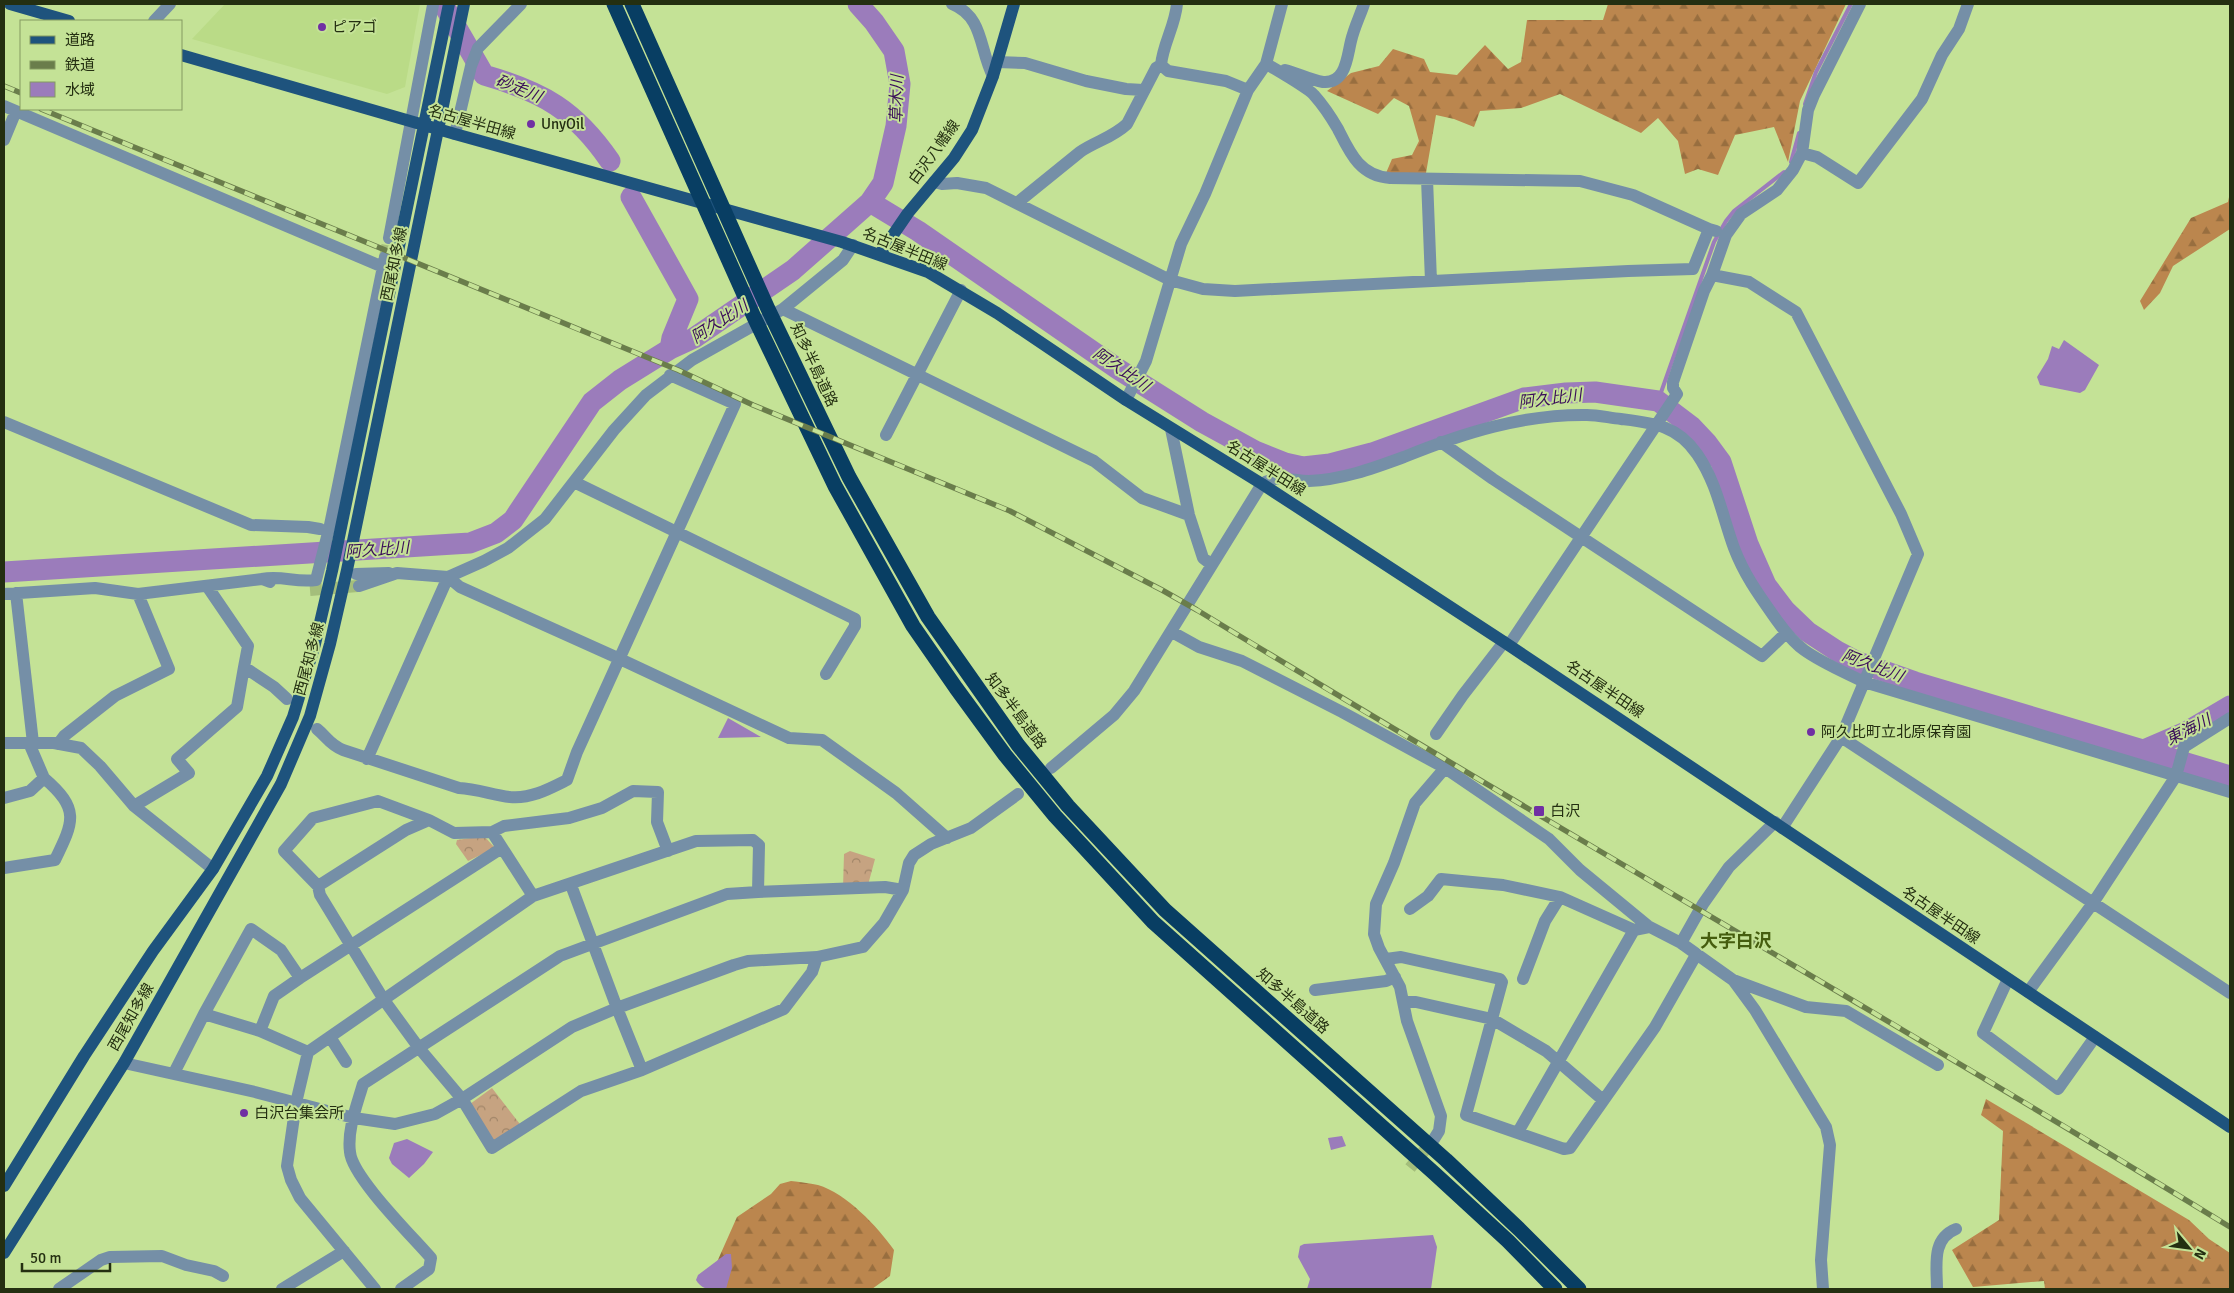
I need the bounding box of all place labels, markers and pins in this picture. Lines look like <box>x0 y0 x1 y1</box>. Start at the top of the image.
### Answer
place label: ピアゴ <box>332 18 377 36</box>
marker: ピアゴ <box>316 21 328 33</box>
place label: UnyOil <box>541 115 584 133</box>
marker: UnyOil <box>525 118 537 130</box>
place label: 阿久比町立北原保育園 <box>1821 723 1971 741</box>
marker: 阿久比町立北原保育園 <box>1805 726 1817 738</box>
place label: 白沢 <box>1550 802 1580 820</box>
marker: 白沢 <box>1532 804 1546 818</box>
place label: 白沢台集会所 <box>254 1104 344 1122</box>
marker: 白沢台集会所 <box>238 1107 250 1119</box>

